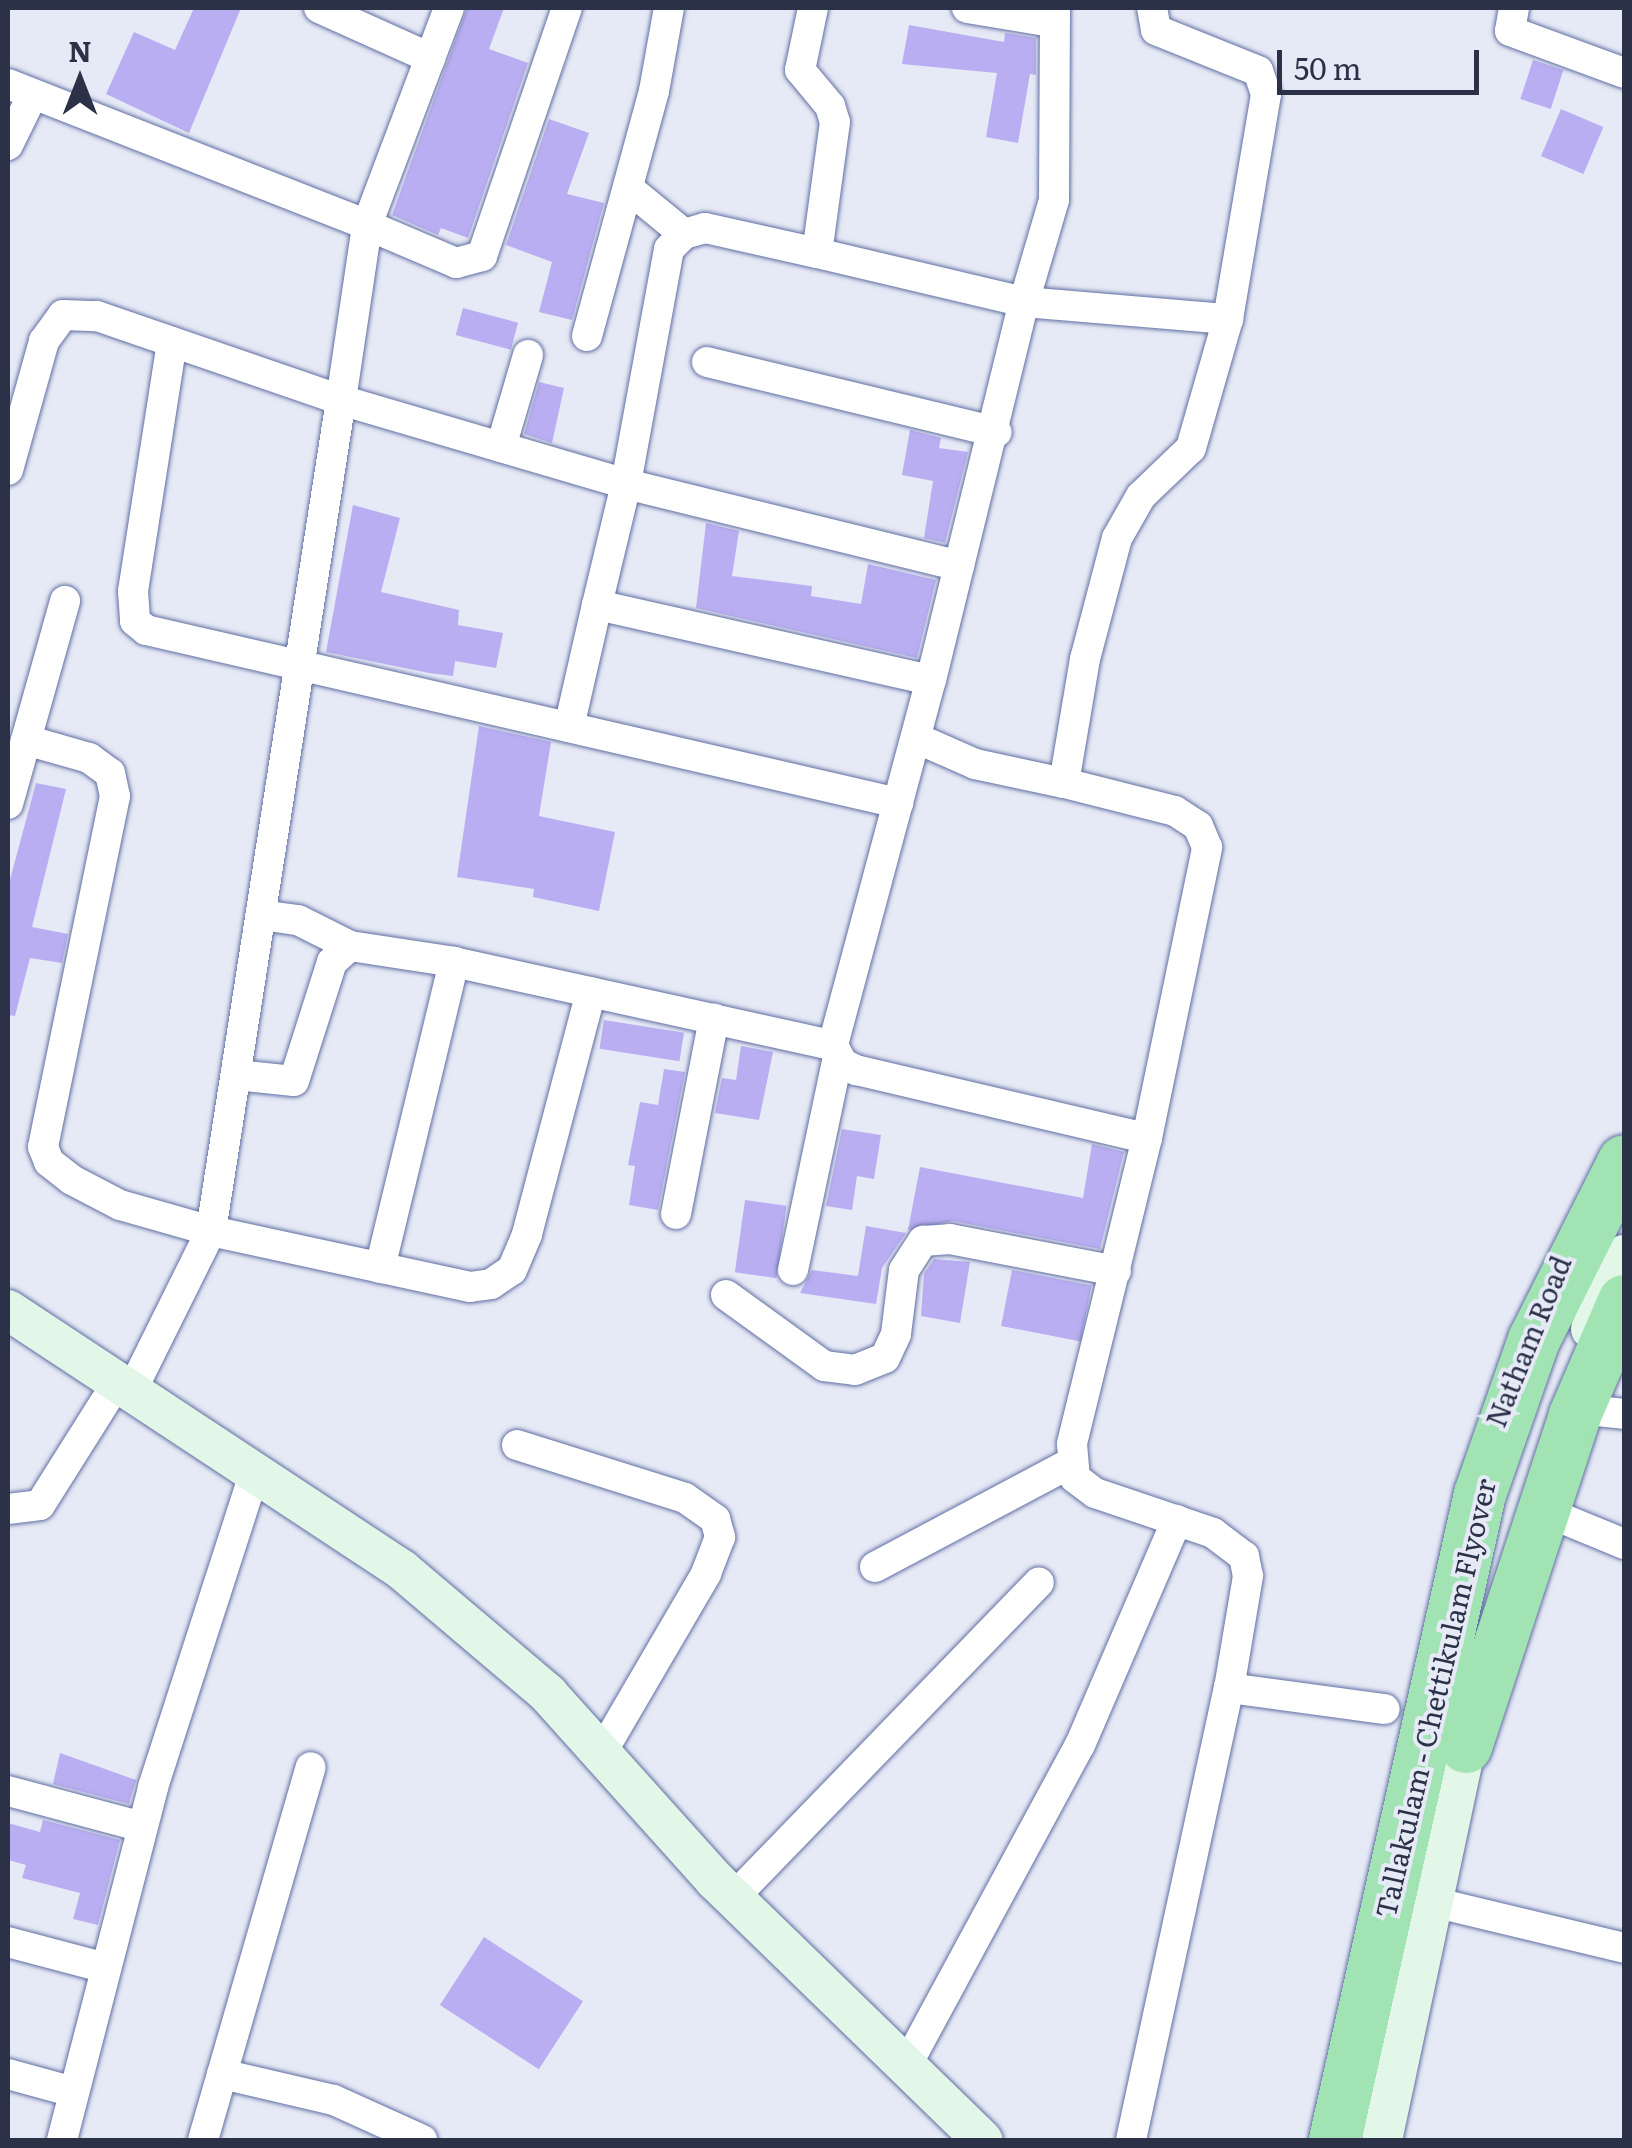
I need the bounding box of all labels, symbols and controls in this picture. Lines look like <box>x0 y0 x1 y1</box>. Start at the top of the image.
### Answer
text: N <box>68 29 92 71</box>
north arrow <box>30 30 130 130</box>
scale bar <box>1282 30 1484 92</box>
text: 50 m <box>1294 45 1362 89</box>
street label: Natham Road <box>1477 1251 1577 1431</box>
street label: Tallakulam - Chettikulam Flyover <box>1367 1475 1501 1921</box>

